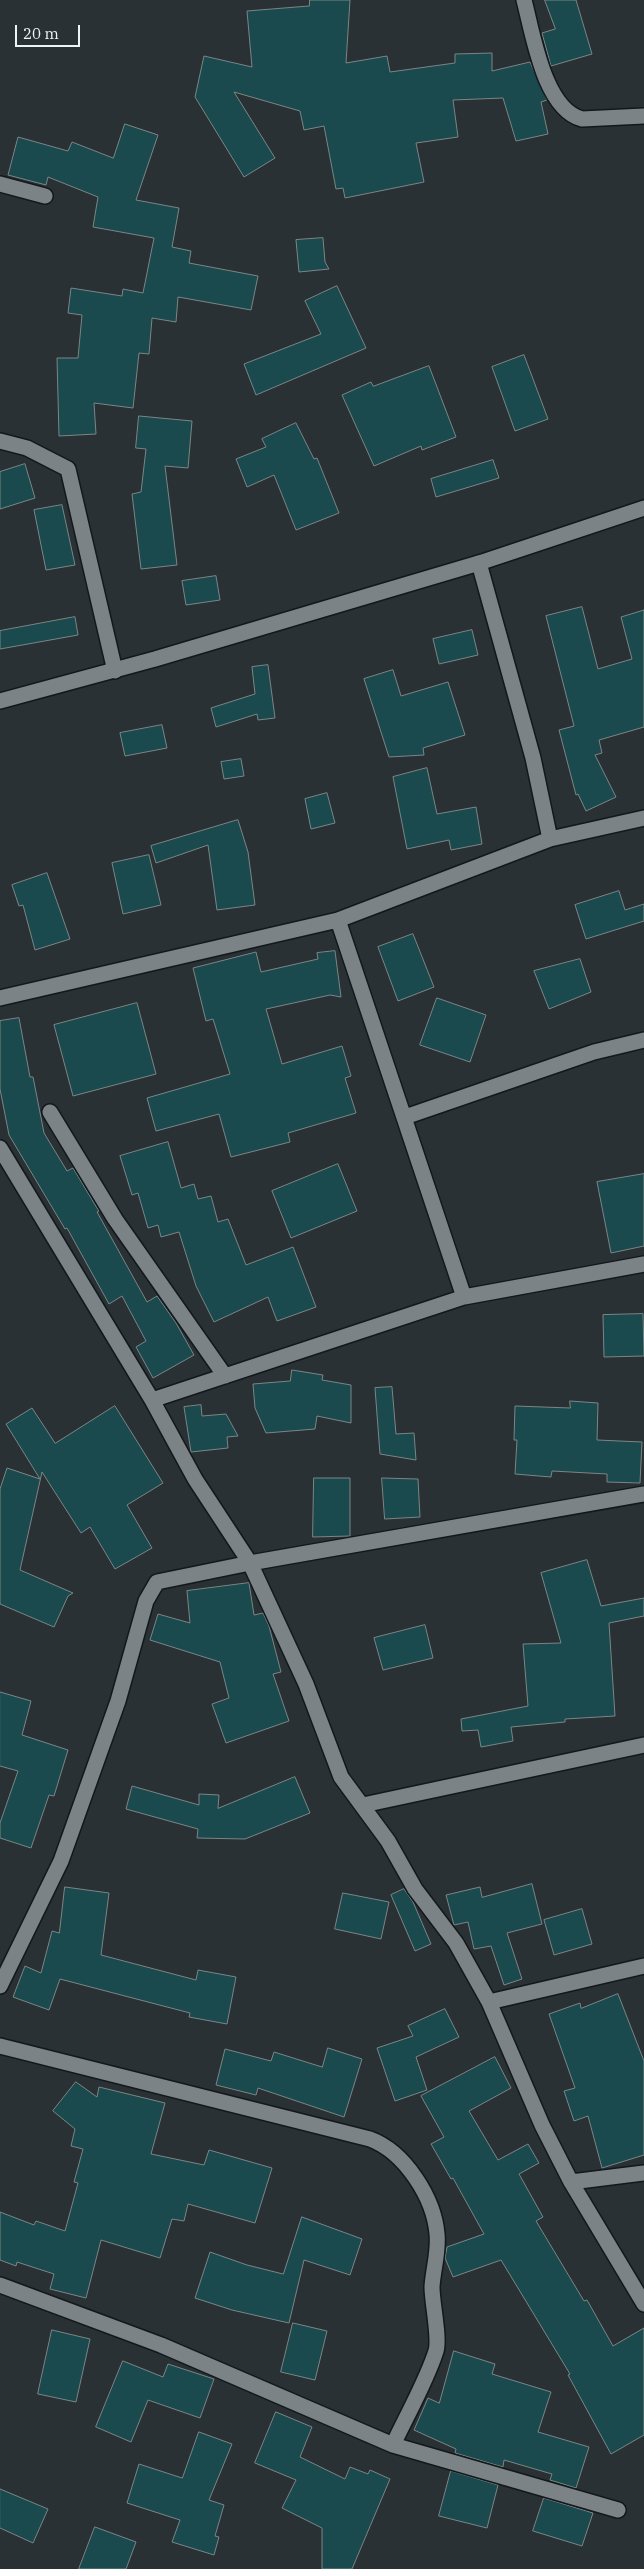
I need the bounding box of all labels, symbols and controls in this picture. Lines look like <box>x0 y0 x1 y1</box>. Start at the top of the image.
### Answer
scale bar <box>18 15 82 47</box>
text: 20 m <box>23 24 59 43</box>

